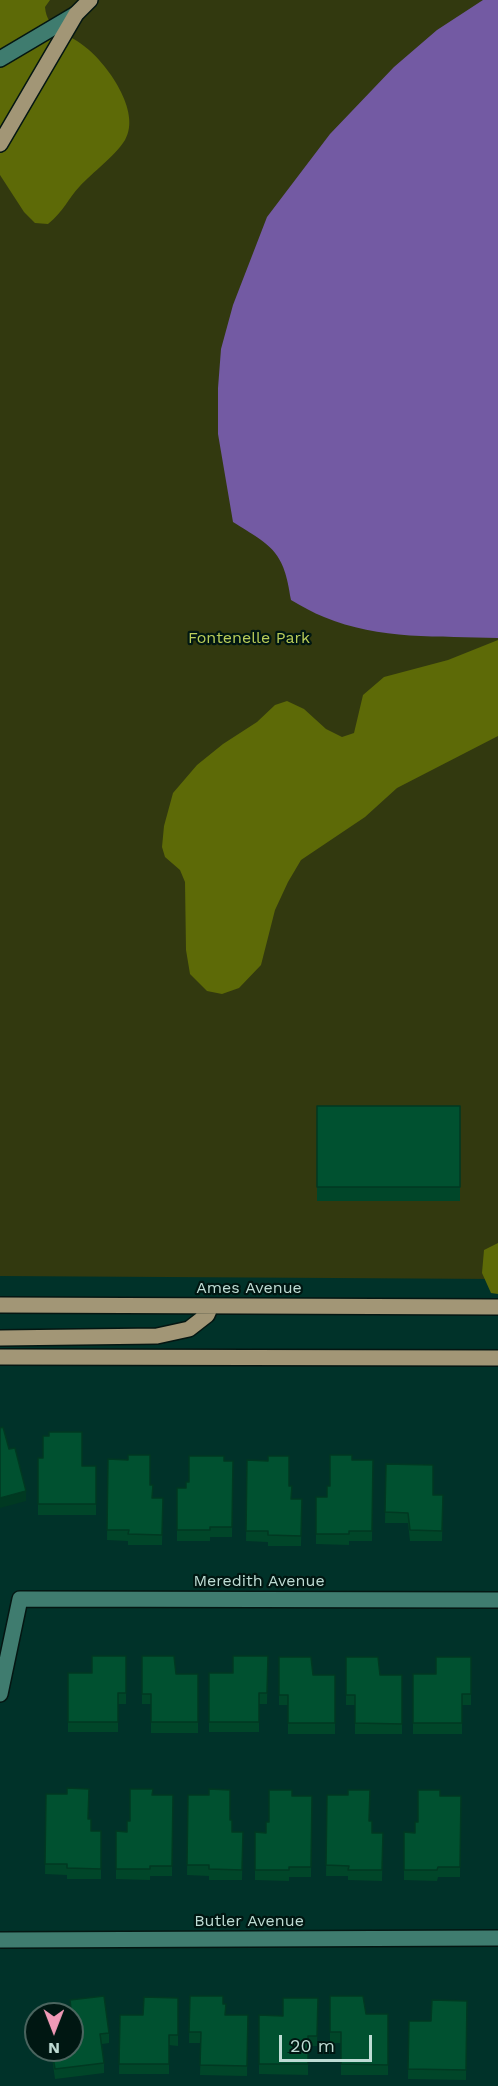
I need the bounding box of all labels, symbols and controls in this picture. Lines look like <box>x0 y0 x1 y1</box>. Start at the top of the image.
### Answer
park label: Fontenelle Park <box>188 628 310 648</box>
street label: Ames Avenue <box>196 1278 302 1298</box>
street label: Meredith Avenue <box>193 1571 325 1591</box>
street label: Butler Avenue <box>194 1911 304 1931</box>
north arrow <box>24 2002 84 2062</box>
scale bar <box>282 2023 375 2061</box>
text: 20 m <box>290 2035 335 2056</box>
text: N <box>48 2039 60 2058</box>

